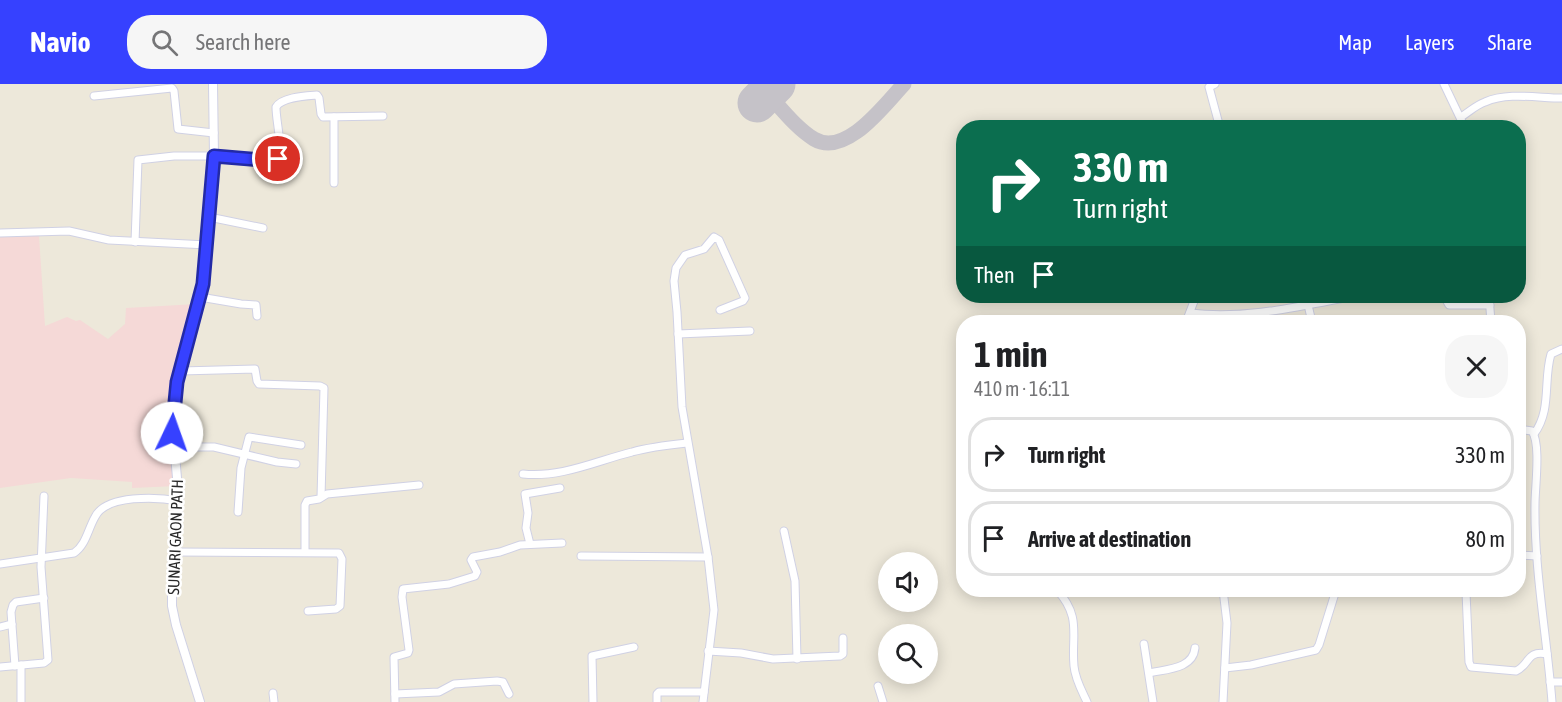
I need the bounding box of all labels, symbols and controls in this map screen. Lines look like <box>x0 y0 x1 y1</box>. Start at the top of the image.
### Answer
search box <box>127 15 547 69</box>
text: Navio <box>30 26 91 58</box>
icon: search <box>148 26 181 59</box>
text: Search here <box>196 29 291 55</box>
text: Map <box>1338 30 1372 54</box>
text: Layers <box>1405 30 1455 54</box>
text: Share <box>1488 30 1532 54</box>
pin <box>252 133 303 184</box>
icon: arrive <box>261 142 294 175</box>
text: 330 m <box>1073 143 1168 191</box>
icon: right <box>974 144 1052 222</box>
text: Turn right <box>1073 193 1168 224</box>
icon: arrive <box>1027 258 1060 291</box>
text: Then <box>974 262 1015 288</box>
text: 1 min <box>974 333 1048 375</box>
button: close <box>1445 335 1508 398</box>
text: 410 m · 16:11 <box>974 377 1070 400</box>
position arrow <box>140 401 204 465</box>
icon: right <box>977 438 1010 471</box>
text: Turn right <box>1028 442 1105 468</box>
text: 330 m <box>1455 442 1505 468</box>
street label: SUNARI GAON PATH <box>164 479 186 595</box>
icon: arrive <box>977 522 1010 555</box>
text: Arrive at destination <box>1028 526 1191 552</box>
text: 80 m <box>1465 526 1505 552</box>
map controls <box>878 552 938 684</box>
button: sound <box>878 552 938 612</box>
button: search <box>878 624 938 684</box>

